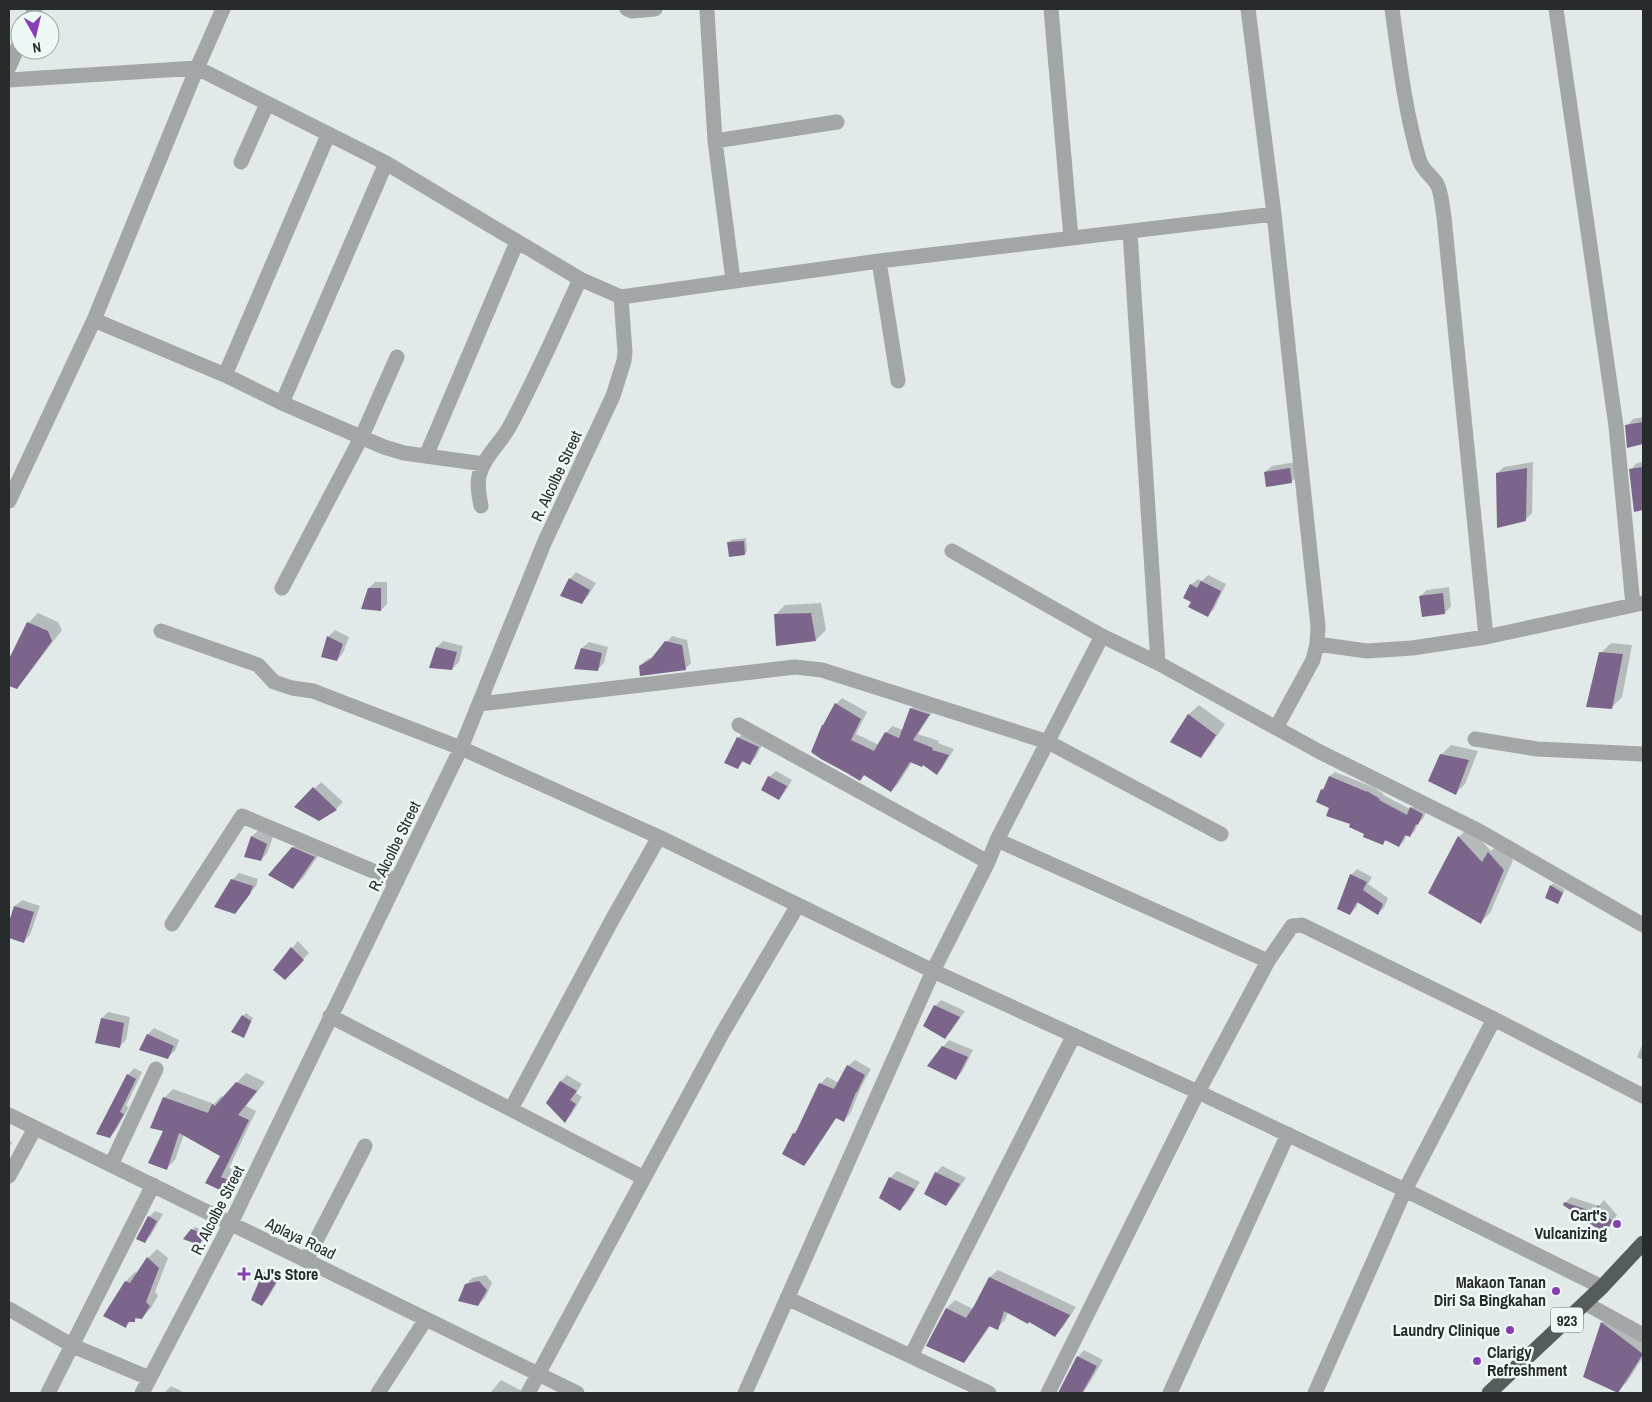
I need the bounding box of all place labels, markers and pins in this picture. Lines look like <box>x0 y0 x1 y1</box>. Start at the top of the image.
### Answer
place label: Cart's Vulcanizing <box>1535 1204 1607 1244</box>
marker: Cart's Vulcanizing <box>1611 1218 1623 1230</box>
place label: AJ's Store <box>254 1263 318 1285</box>
marker: AJ's Store <box>238 1268 250 1280</box>
place label: Makaon Tanan Diri Sa Bingkahan <box>1434 1271 1546 1311</box>
marker: Makaon Tanan Diri Sa Bingkahan <box>1550 1285 1562 1297</box>
place label: Laundry Clinique <box>1393 1319 1500 1341</box>
marker: Laundry Clinique <box>1504 1324 1516 1336</box>
place label: Clarigy Refreshment <box>1487 1341 1568 1381</box>
marker: Clarigy Refreshment <box>1471 1355 1483 1367</box>

